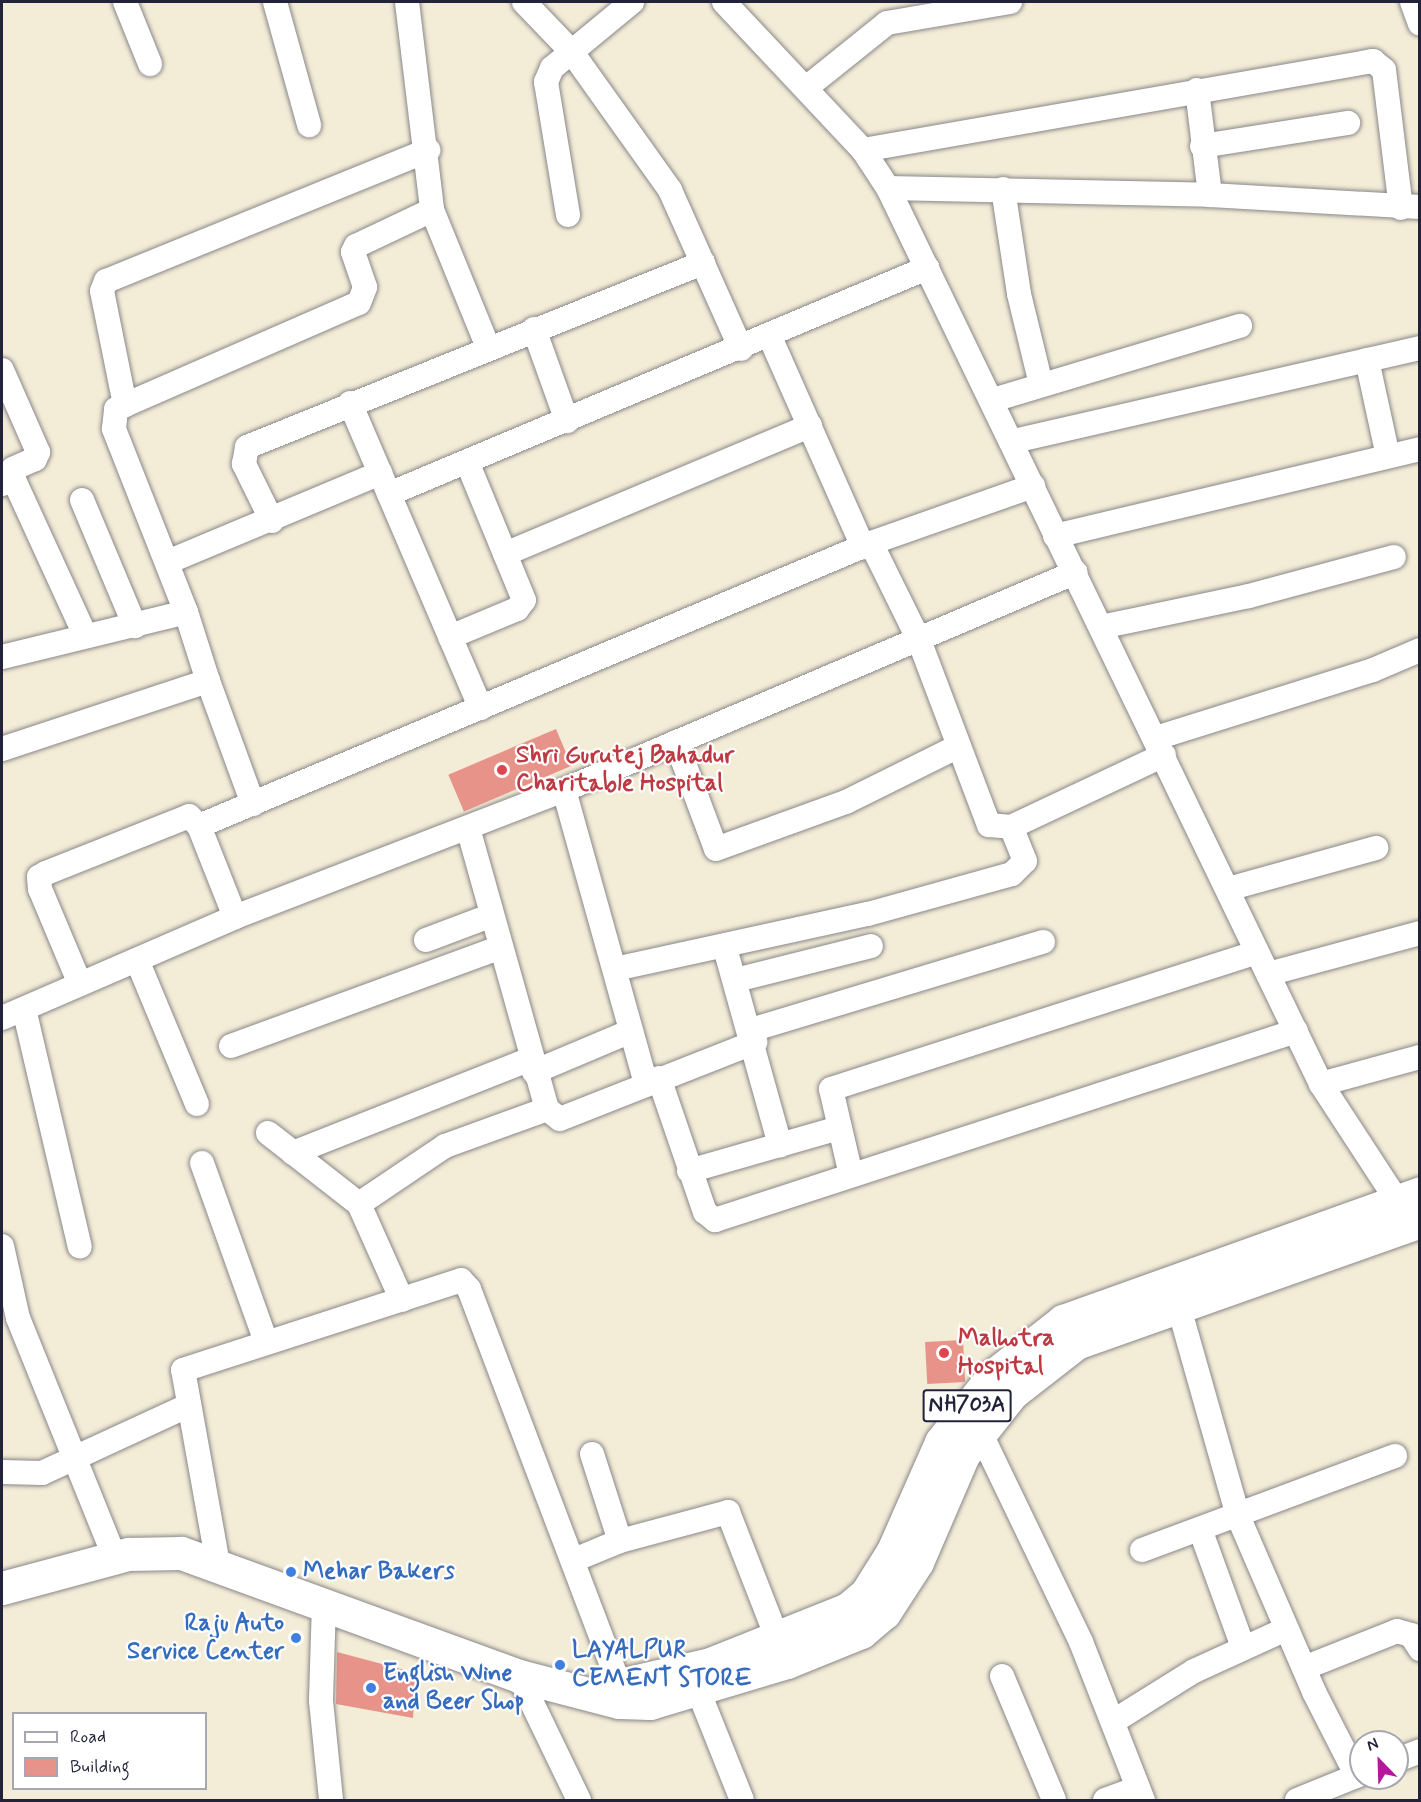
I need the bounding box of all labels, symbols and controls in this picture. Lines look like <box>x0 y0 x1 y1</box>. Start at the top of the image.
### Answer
place label: Shri Gurutej Bahadur Charitable Hospital <box>516 742 735 798</box>
marker: Shri Gurutej Bahadur Charitable Hospital <box>493 761 511 779</box>
place label: Malhotra Hospital <box>958 1325 1055 1381</box>
marker: Malhotra Hospital <box>935 1344 953 1362</box>
road number: NH703A <box>922 1387 1012 1425</box>
place label: Mehar Bakers <box>303 1558 451 1586</box>
marker: Mehar Bakers <box>284 1565 298 1579</box>
place label: Raju Auto Service Center <box>131 1610 284 1666</box>
marker: Raju Auto Service Center <box>289 1631 303 1645</box>
place label: LAYALPUR CEMENT STORE <box>572 1637 755 1693</box>
marker: LAYALPUR CEMENT STORE <box>553 1658 567 1672</box>
place label: English Wine and Beer Shop <box>383 1660 524 1716</box>
marker: English Wine and Beer Shop <box>364 1681 378 1695</box>
legend <box>12 1712 207 1790</box>
text: Road <box>70 1725 106 1749</box>
north arrow <box>1349 1730 1409 1790</box>
text: N <box>1364 1733 1382 1757</box>
text: Building <box>70 1755 130 1779</box>

